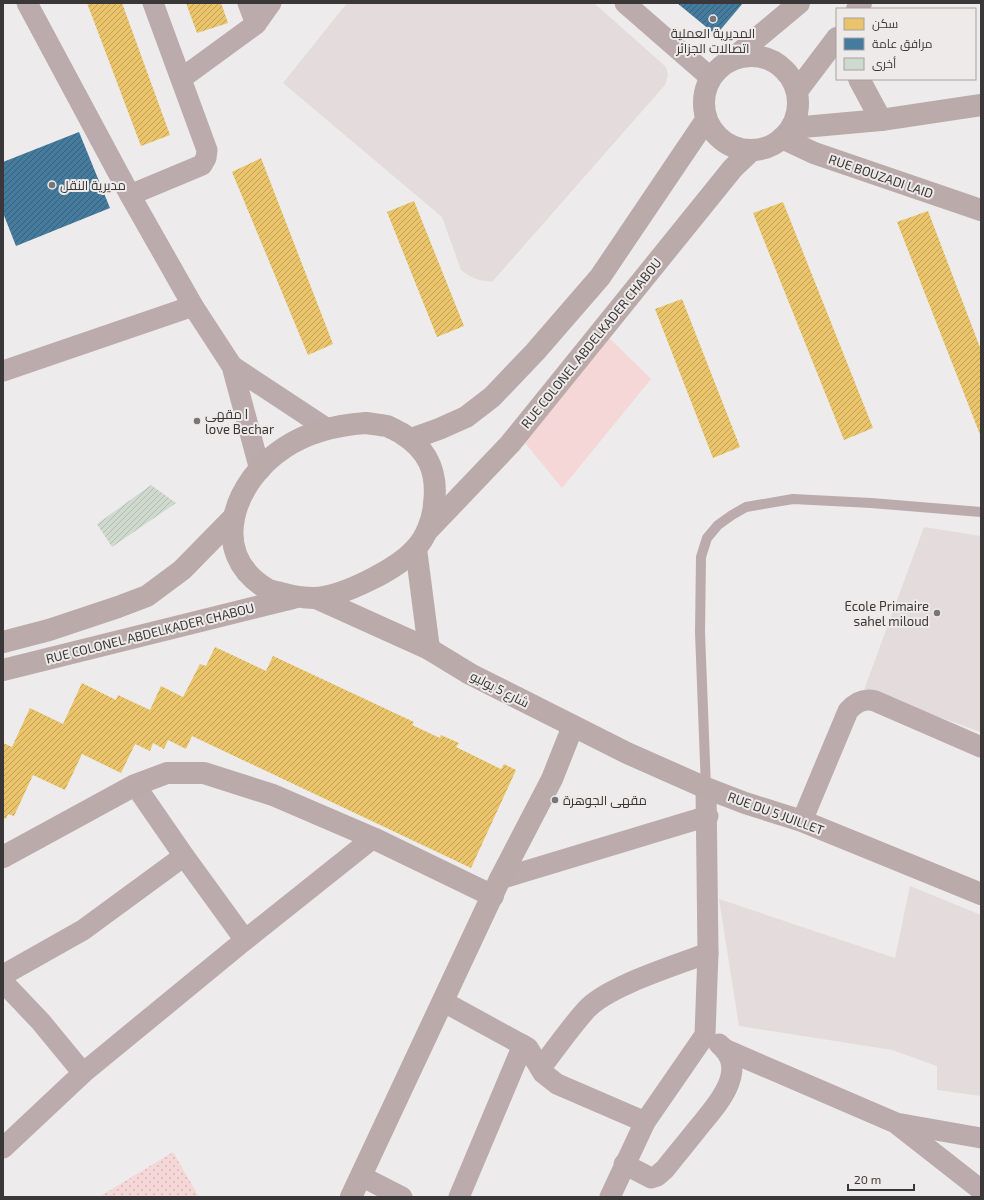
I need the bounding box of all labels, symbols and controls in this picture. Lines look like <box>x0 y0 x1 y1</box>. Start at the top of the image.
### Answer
legend <box>836 8 976 80</box>
marker: المديرية العملية اتصالات الجزائر <box>708 14 718 24</box>
text: سكن <box>872 16 898 31</box>
place label: المديرية العملية اتصالات الجزائر <box>671 25 755 56</box>
text: مرافق عامة <box>872 36 933 51</box>
text: أخرى <box>872 56 896 71</box>
street label: RUE BOUZADI LAID <box>827 151 935 201</box>
place label: مديرية النقل <box>60 177 126 193</box>
marker: مديرية النقل <box>47 180 57 190</box>
street label: RUE COLONEL ABDELKADER CHABOU <box>517 255 665 431</box>
place label: مقهى I love Bechar <box>205 406 274 437</box>
marker: مقهى I love Bechar <box>192 416 202 426</box>
place label: Ecole Primaire sahel miloud <box>844 598 929 629</box>
street label: RUE COLONEL ABDELKADER CHABOU <box>44 599 256 667</box>
marker: Ecole Primaire sahel miloud <box>932 608 942 618</box>
street label: شارع 5 يوليو <box>467 667 532 712</box>
street label: RUE DU 5 JUILLET <box>726 788 827 838</box>
place label: مقهى الجوهرة <box>563 792 647 808</box>
marker: مقهى الجوهرة <box>550 795 560 805</box>
scale bar <box>848 1166 914 1192</box>
text: 20 m <box>854 1172 881 1186</box>

